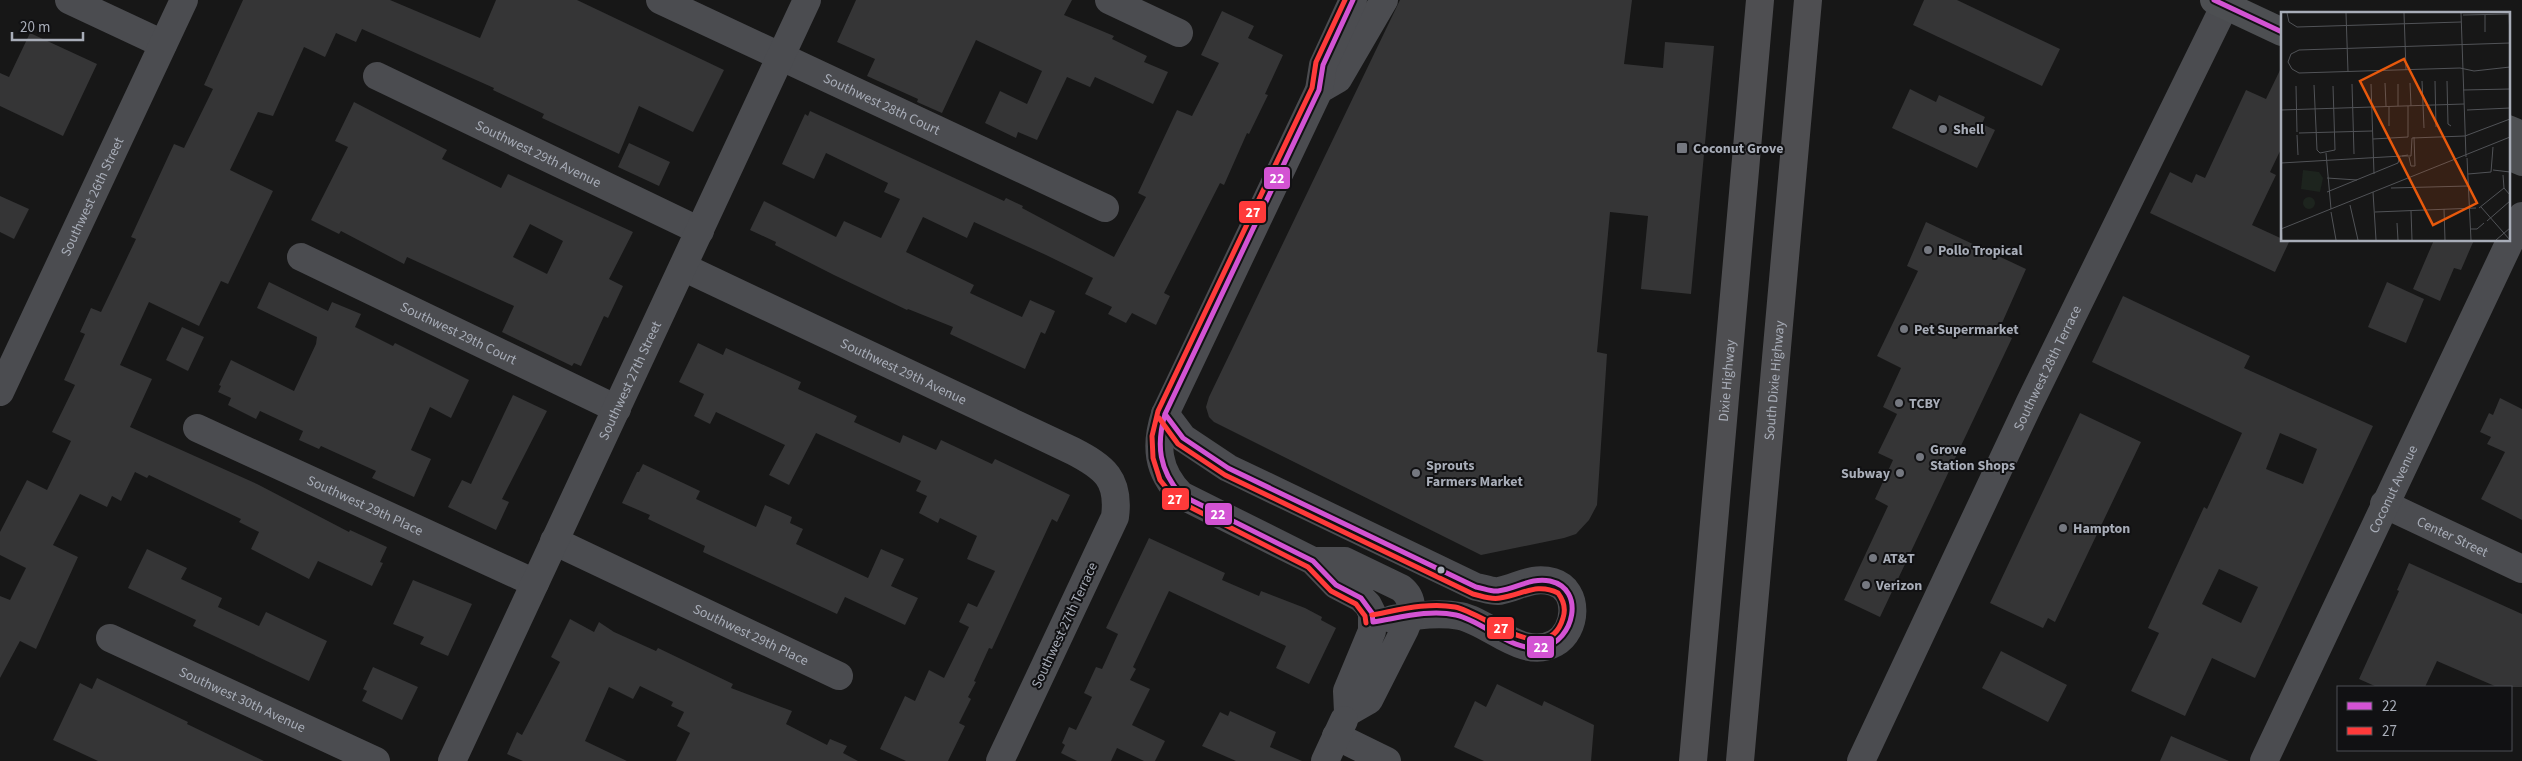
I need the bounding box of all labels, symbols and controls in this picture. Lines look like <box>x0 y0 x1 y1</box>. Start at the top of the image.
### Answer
scale bar <box>12 10 84 42</box>
inset map <box>2281 12 2510 241</box>
text: 20 m <box>20 17 50 38</box>
street label: Southwest 28th Court <box>820 69 944 141</box>
street label: Southwest 29th Avenue <box>472 116 604 193</box>
place label: Shell <box>1953 120 1984 140</box>
marker: Shell <box>1937 123 1949 135</box>
street label: Southwest 26th Street <box>56 134 129 260</box>
place label: Coconut Grove <box>1693 139 1783 159</box>
marker: Coconut Grove <box>1675 141 1689 155</box>
line badge: 22 <box>1263 166 1291 190</box>
text: 22 <box>1270 169 1284 189</box>
line badge: 27 <box>1238 200 1267 224</box>
text: 27 <box>1246 203 1260 223</box>
place label: Pollo Tropical <box>1938 241 2022 261</box>
marker: Pollo Tropical <box>1922 244 1934 256</box>
street label: Southwest 29th Court <box>397 297 520 370</box>
street label: Southwest 28th Terrace <box>2009 302 2087 434</box>
street label: Southwest 27th Street <box>594 318 667 444</box>
street label: South Dixie Highway <box>1760 319 1790 441</box>
place label: Pet Supermarket <box>1914 320 2019 340</box>
marker: Pet Supermarket <box>1898 323 1910 335</box>
street label: Southwest 29th Avenue <box>837 334 970 410</box>
street label: Dixie Highway <box>1714 338 1741 422</box>
place label: TCBY <box>1909 394 1941 414</box>
marker: TCBY <box>1893 397 1905 409</box>
place label: Grove Station Shops <box>1930 440 2015 476</box>
street label: Coconut Avenue <box>2364 442 2423 537</box>
marker: Grove Station Shops <box>1914 451 1926 463</box>
place label: Sprouts Farmers Market <box>1426 456 1523 492</box>
place label: Subway <box>1841 464 1891 484</box>
marker: Sprouts Farmers Market <box>1410 467 1422 479</box>
marker: Subway <box>1894 467 1906 479</box>
street label: Southwest 29th Place <box>303 471 426 541</box>
line badge: 27 <box>1161 487 1190 511</box>
text: 27 <box>1168 490 1182 510</box>
line badge: 22 <box>1204 502 1233 526</box>
text: 22 <box>1211 505 1225 525</box>
street label: Center Street <box>2413 512 2492 563</box>
place label: Hampton <box>2073 519 2130 539</box>
marker: Hampton <box>2057 522 2069 534</box>
place label: AT&T <box>1882 549 1915 569</box>
marker: AT&T <box>1867 552 1879 564</box>
street label: Southwest 27th Terrace <box>1027 559 1103 692</box>
unlabelled marker <box>1436 565 1446 575</box>
place label: Verizon <box>1875 576 1922 596</box>
marker: Verizon <box>1860 579 1872 591</box>
street label: Southwest 29th Place <box>689 599 812 671</box>
line badge: 27 <box>1486 616 1515 640</box>
text: 27 <box>1494 619 1508 639</box>
line badge: 22 <box>1526 635 1555 659</box>
text: 22 <box>1534 638 1548 658</box>
street label: Southwest 30th Avenue <box>176 662 309 738</box>
legend <box>2337 686 2512 751</box>
text: 22 <box>2382 696 2397 717</box>
text: 27 <box>2382 721 2397 742</box>

